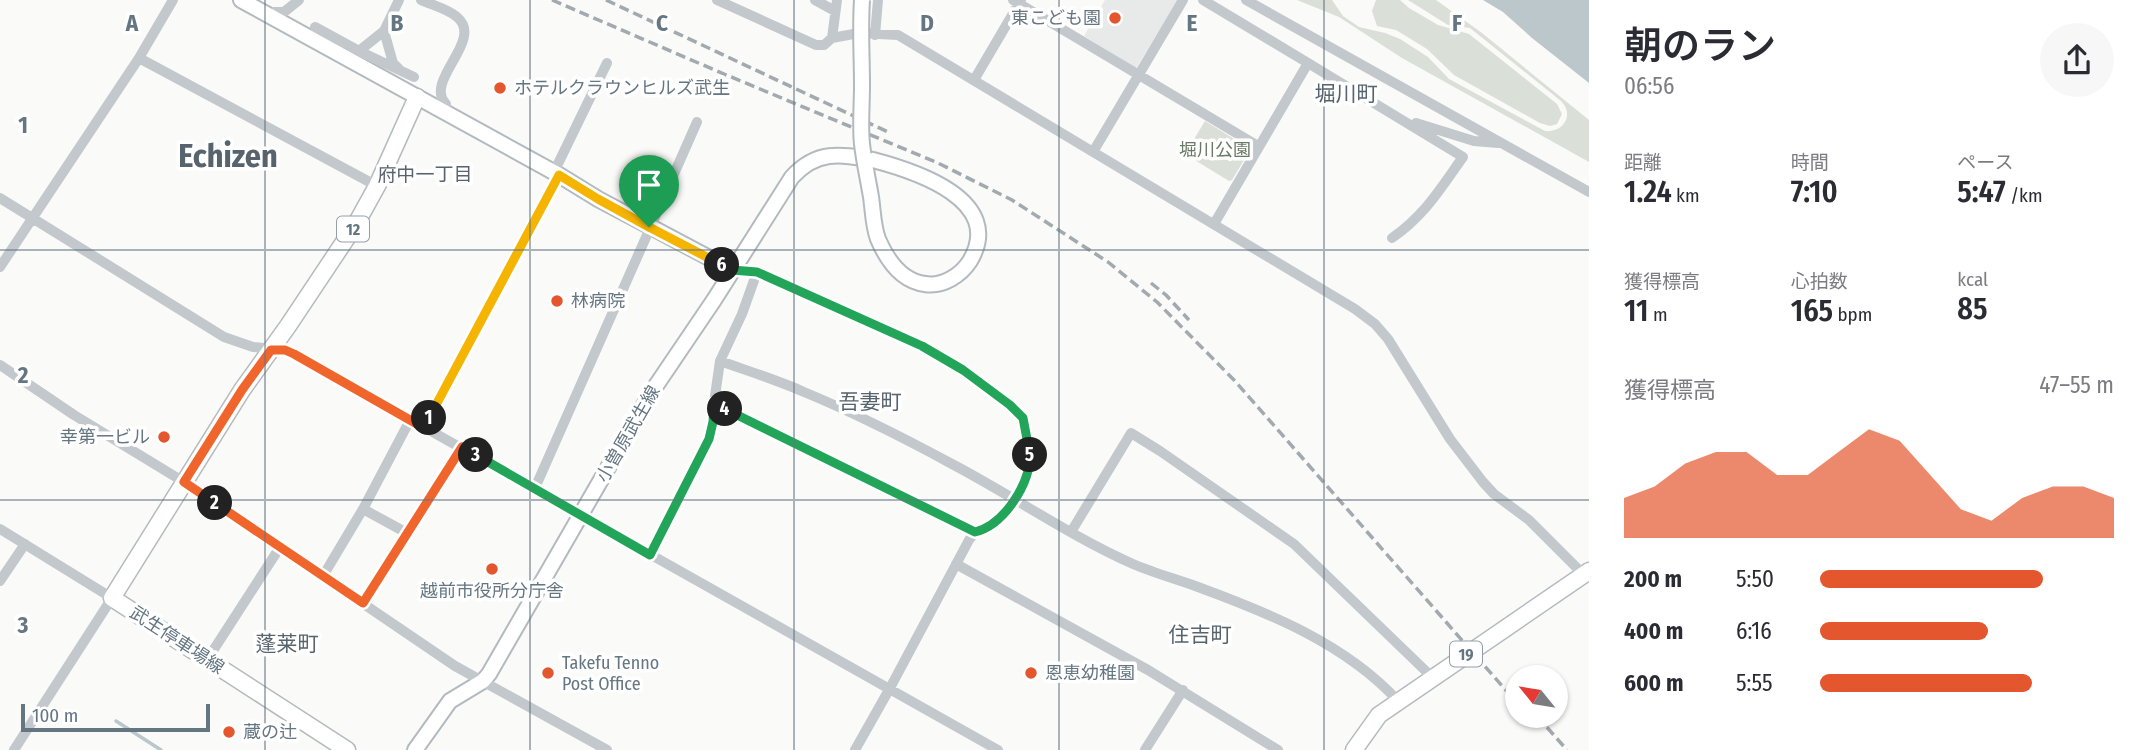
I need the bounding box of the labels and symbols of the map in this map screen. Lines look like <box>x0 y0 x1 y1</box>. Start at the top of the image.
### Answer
place label: 東こども園 <box>1011 7 1101 29</box>
text: A <box>125 9 139 37</box>
text: B <box>391 9 404 37</box>
text: C <box>656 9 668 37</box>
text: D <box>920 9 934 37</box>
text: E <box>1187 9 1198 37</box>
text: F <box>1452 9 1462 37</box>
marker: 東こども園 <box>1107 10 1123 26</box>
place label: ホテルクラウンヒルズ武生 <box>514 77 730 99</box>
marker: ホテルクラウンヒルズ武生 <box>492 80 508 96</box>
district label: 堀川町 <box>1315 81 1378 107</box>
text: 1 <box>18 111 28 139</box>
district label: Echizen <box>178 137 278 175</box>
park label: 堀川公園 <box>1179 139 1251 161</box>
pin <box>619 155 679 227</box>
district label: 府中一丁目 <box>377 163 473 186</box>
road number: 12 <box>337 216 369 242</box>
pin: 6 <box>704 247 740 282</box>
place label: 林病院 <box>571 290 625 312</box>
marker: 林病院 <box>549 293 565 309</box>
text: 2 <box>17 361 29 389</box>
street label: 小曽原武生線 <box>591 382 665 486</box>
district label: 吾妻町 <box>839 389 902 415</box>
pin: 4 <box>708 392 742 426</box>
pin: 1 <box>412 400 446 436</box>
place label: 幸第一ビル <box>60 426 150 448</box>
marker: 幸第一ビル <box>156 429 172 445</box>
pin: 3 <box>458 438 494 472</box>
pin: 5 <box>1012 438 1048 472</box>
pin: 2 <box>198 486 232 520</box>
marker: 越前市役所分庁舎 <box>484 561 500 577</box>
place label: 越前市役所分庁舎 <box>420 580 564 602</box>
street label: 武生停車場線 <box>126 601 228 679</box>
text: 3 <box>17 611 29 639</box>
district label: 住吉町 <box>1169 622 1232 648</box>
district label: 蓬莱町 <box>256 631 319 657</box>
road number: 19 <box>1450 642 1482 666</box>
place label: Takefu Tenno Post Office <box>562 652 659 695</box>
place label: 恩恵幼稚園 <box>1045 662 1135 684</box>
marker: Takefu Tenno Post Office <box>540 665 556 681</box>
marker: 恩恵幼稚園 <box>1023 665 1039 681</box>
north arrow <box>1505 665 1568 728</box>
scale bar <box>21 701 210 733</box>
place label: 蔵の辻 <box>243 721 297 743</box>
marker: 蔵の辻 <box>221 724 237 740</box>

